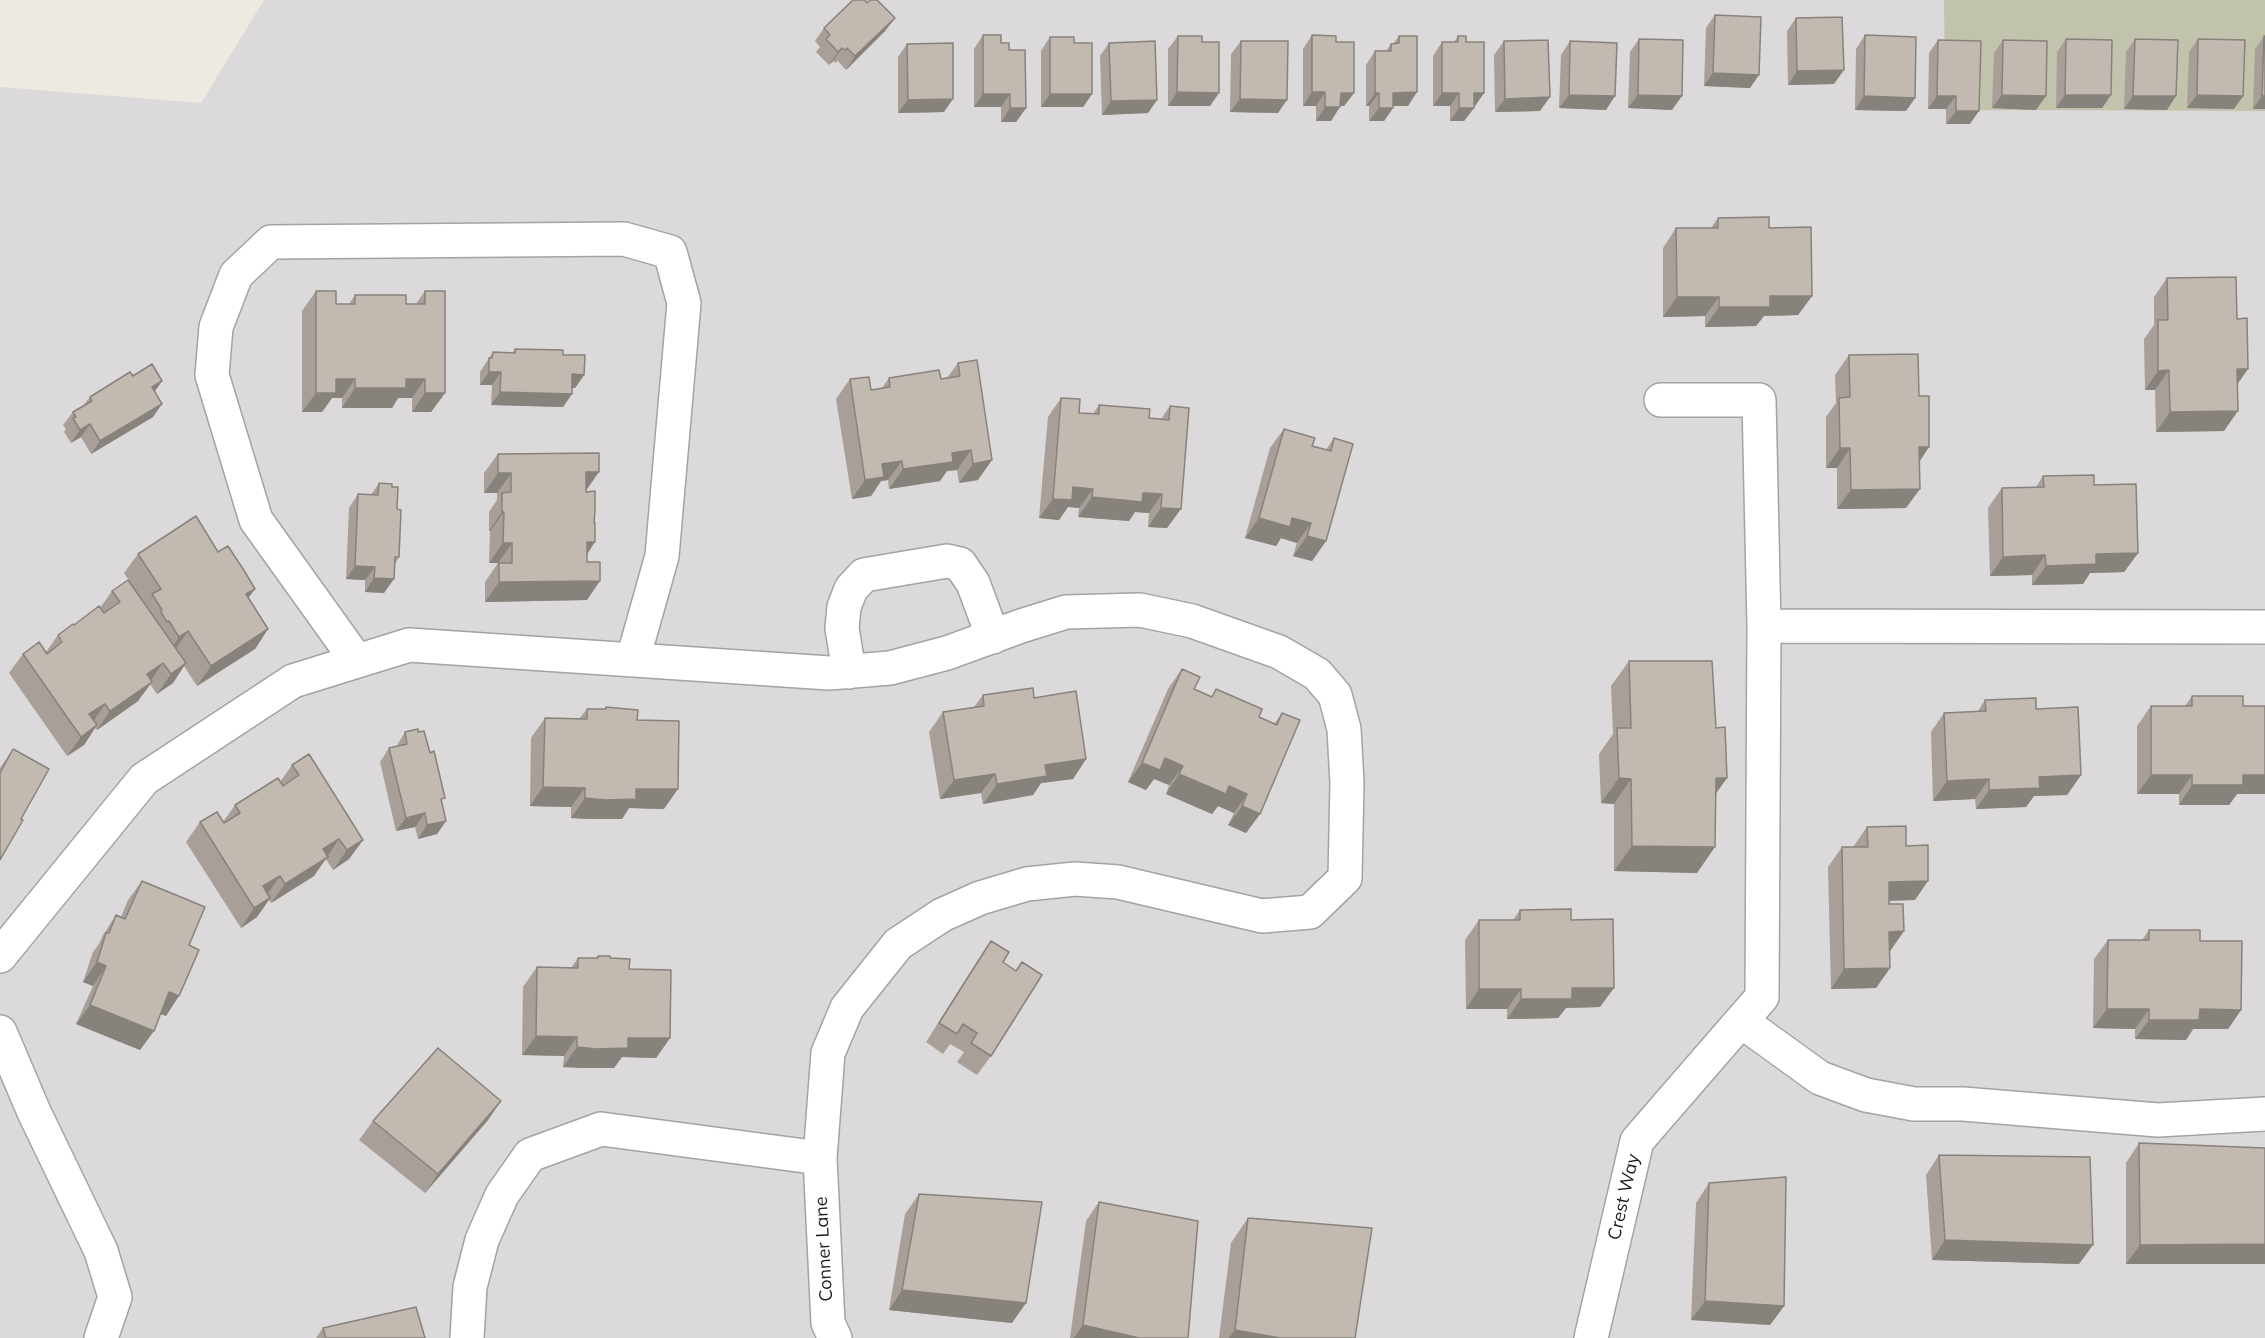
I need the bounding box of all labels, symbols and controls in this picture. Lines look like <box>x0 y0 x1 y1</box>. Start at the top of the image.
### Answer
street label: Crest Way <box>1604 1152 1644 1242</box>
street label: Conner Lane <box>810 1196 838 1302</box>

